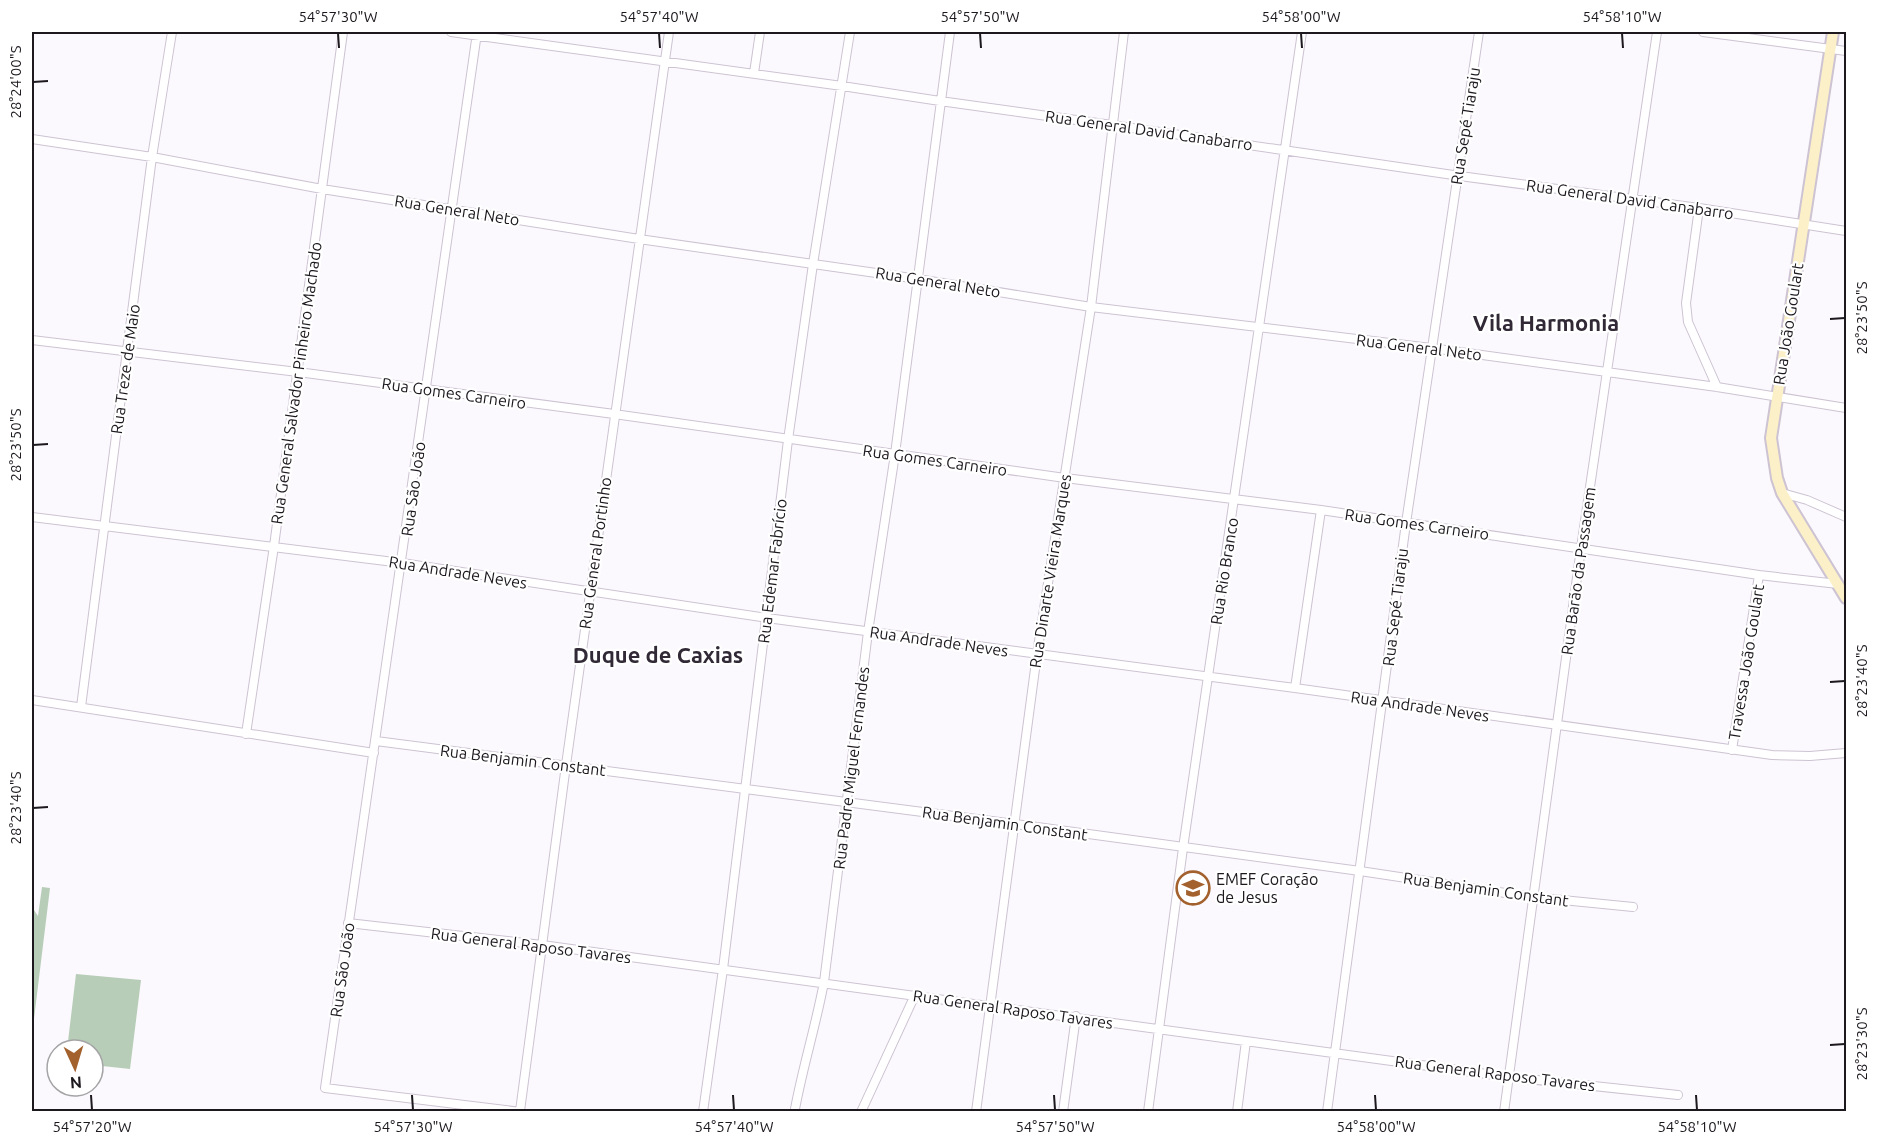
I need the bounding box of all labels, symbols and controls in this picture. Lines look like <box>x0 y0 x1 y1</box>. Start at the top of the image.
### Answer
text: 54°57'30"W <box>298 8 378 25</box>
text: 54°57'40"W <box>619 8 699 25</box>
text: 54°57'50"W <box>940 8 1020 25</box>
text: 54°58'00"W <box>1261 8 1341 25</box>
text: 54°58'10"W <box>1582 8 1662 25</box>
text: 28°24'00"S <box>7 45 24 119</box>
street label: Rua Sepé Tiaraju <box>1447 66 1483 186</box>
street label: Rua General David Canabarro <box>1044 107 1254 153</box>
street label: Rua General David Canabarro <box>1525 176 1735 222</box>
street label: Rua General Neto <box>393 191 521 229</box>
street label: Rua General Salvador Pinheiro Machado <box>267 241 325 525</box>
street label: Rua João Goulart <box>1769 261 1807 386</box>
street label: Rua General Neto <box>874 263 1002 301</box>
text: 28°23'50"S <box>1853 281 1870 355</box>
street label: Rua Treze de Maio <box>107 303 143 435</box>
district label: Vila Harmonia <box>1473 310 1619 335</box>
street label: Rua General Neto <box>1355 330 1483 364</box>
street label: Rua Gomes Carneiro <box>381 374 527 412</box>
text: 28°23'50"S <box>7 408 24 482</box>
street label: Rua São João <box>397 440 429 538</box>
street label: Rua Gomes Carneiro <box>862 441 1008 479</box>
street label: Rua Dinarte Vieira Marques <box>1026 473 1074 669</box>
street label: Rua General Portinho <box>575 476 615 630</box>
street label: Rua Barão da Passagem <box>1557 486 1599 656</box>
street label: Rua Edemar Fabrício <box>754 498 790 644</box>
street label: Rua Gomes Carneiro <box>1344 505 1490 543</box>
street label: Rua Rio Branco <box>1207 516 1241 626</box>
street label: Rua Sepé Tiaraju <box>1379 547 1411 667</box>
street label: Rua Andrade Neves <box>388 552 529 592</box>
street label: Travessa João Goulart <box>1725 582 1767 741</box>
street label: Rua Andrade Neves <box>869 622 1010 660</box>
district label: Duque de Caxias <box>573 642 743 667</box>
text: 28°23'40"S <box>1853 644 1870 718</box>
street label: Rua Padre Miguel Fernandes <box>830 665 872 870</box>
street label: Rua Andrade Neves <box>1350 687 1491 725</box>
street label: Rua Benjamin Constant <box>439 741 608 779</box>
text: 28°23'40"S <box>7 771 24 845</box>
street label: Rua Benjamin Constant <box>921 802 1090 844</box>
street label: Rua Benjamin Constant <box>1402 868 1571 910</box>
school or university icon: EMEF Coração de Jesus <box>1175 870 1211 906</box>
place label: EMEF Coração de Jesus <box>1216 870 1318 906</box>
street label: Rua São João <box>326 921 358 1019</box>
street label: Rua General Raposo Tavares <box>430 924 632 966</box>
street label: Rua General Raposo Tavares <box>912 986 1114 1032</box>
text: 28°23'30"S <box>1853 1007 1870 1081</box>
north arrow <box>45 1038 105 1098</box>
street label: Rua General Raposo Tavares <box>1394 1052 1596 1094</box>
text: N <box>69 1074 83 1092</box>
text: 54°57'20"W <box>52 1118 132 1135</box>
text: 54°57'30"W <box>373 1118 453 1135</box>
text: 54°57'40"W <box>694 1118 774 1135</box>
text: 54°57'50"W <box>1015 1118 1095 1135</box>
text: 54°58'00"W <box>1336 1118 1416 1135</box>
text: 54°58'10"W <box>1657 1118 1737 1135</box>

